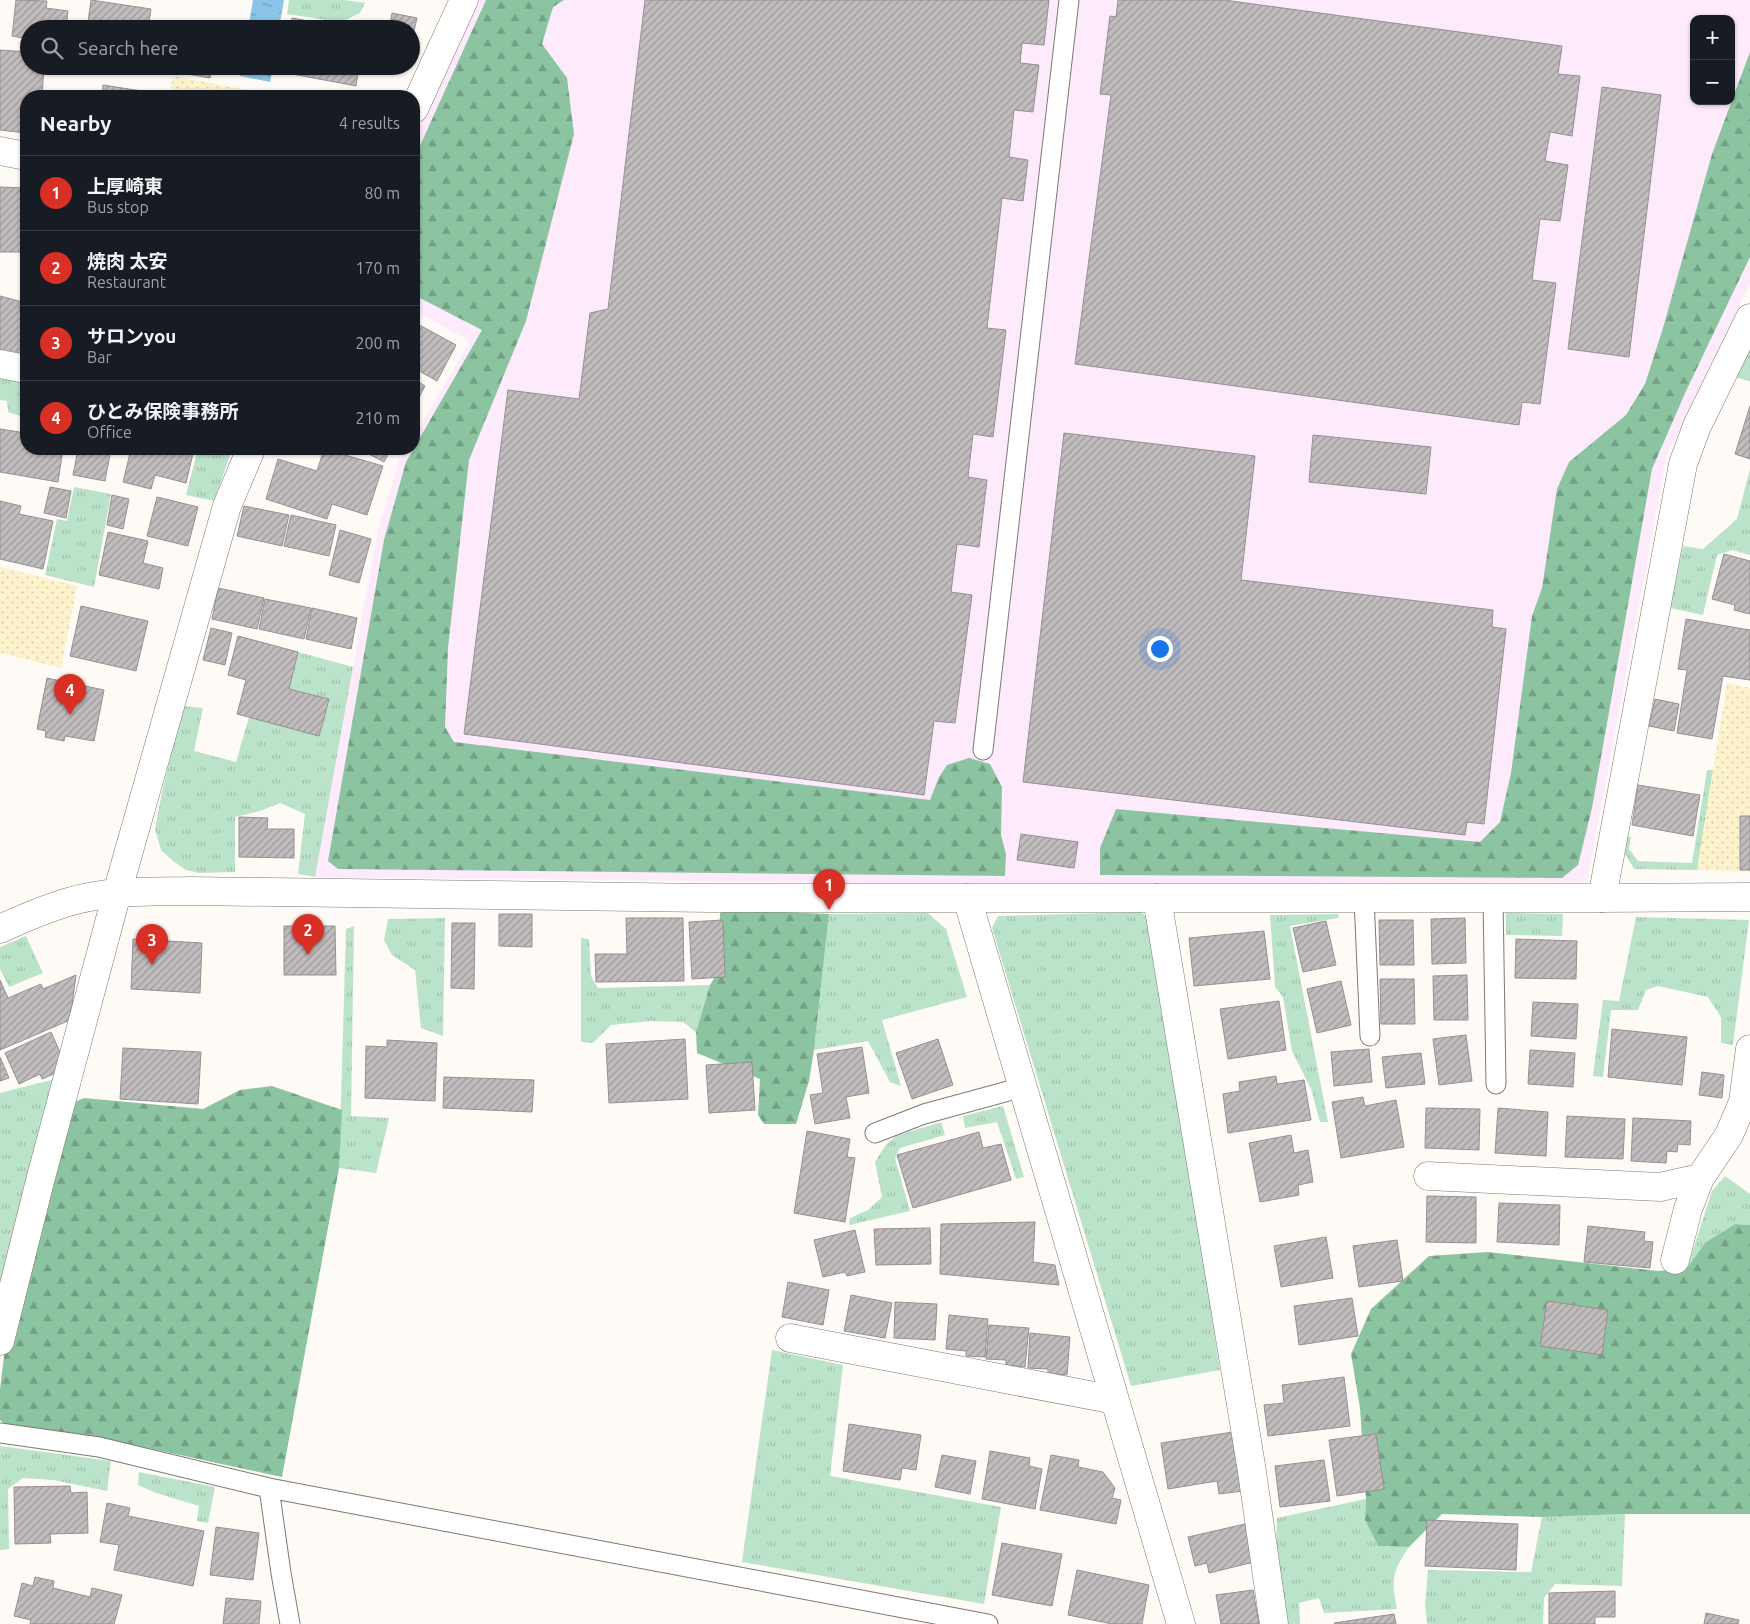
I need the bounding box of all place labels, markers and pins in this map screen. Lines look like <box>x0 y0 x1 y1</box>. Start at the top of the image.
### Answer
pin: 4 <box>54 674 86 715</box>
pin: 1 <box>813 869 845 910</box>
pin: 2 <box>292 914 324 955</box>
pin: 3 <box>136 924 168 965</box>

